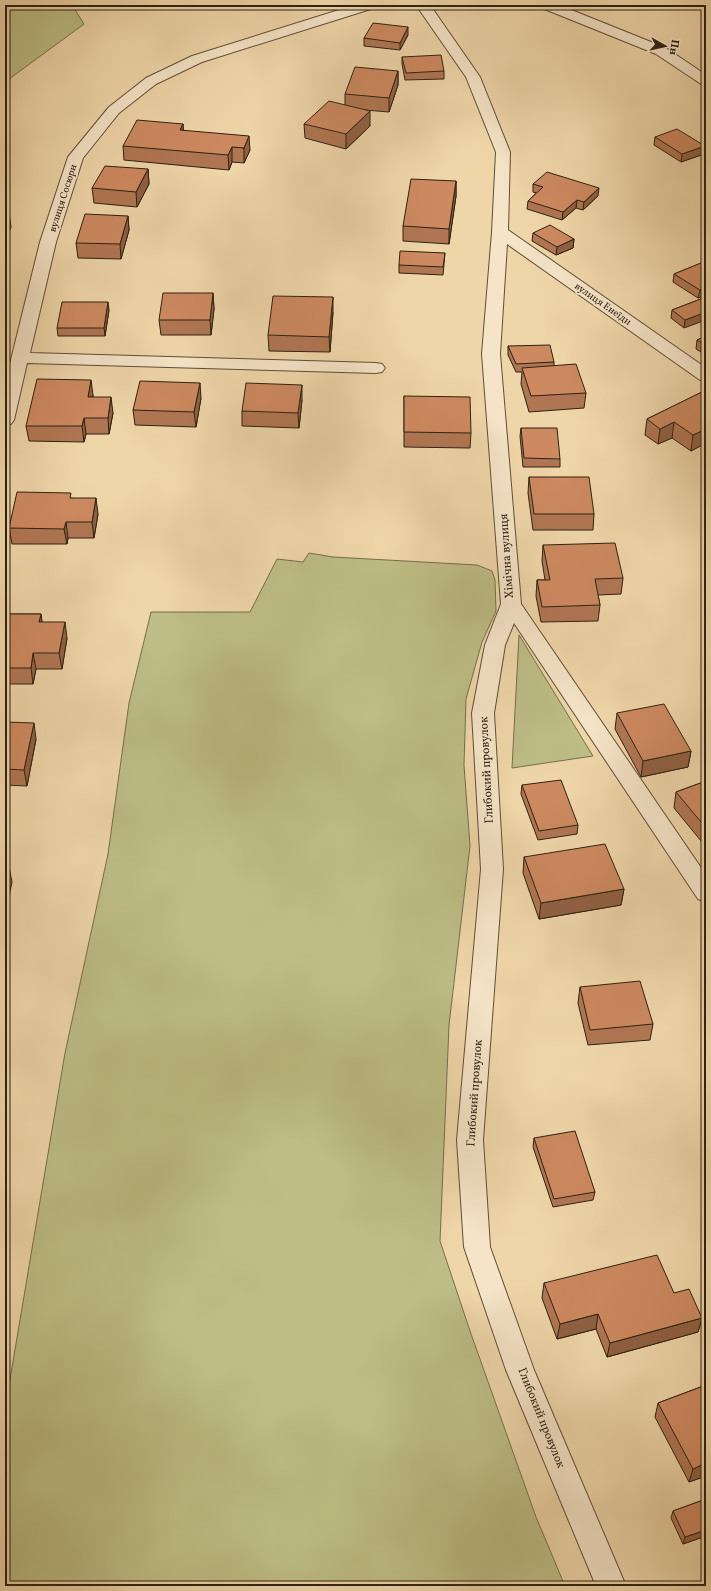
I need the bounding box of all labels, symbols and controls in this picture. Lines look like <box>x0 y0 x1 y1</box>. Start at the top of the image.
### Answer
north arrow <box>645 26 685 66</box>
text: Пн <box>665 38 682 56</box>
street label: вулиця Сосюри <box>45 162 81 234</box>
street label: вулиця Енеїди <box>572 279 634 329</box>
street label: Хімічна вулиця <box>496 513 518 599</box>
street label: Глибокий провулок <box>476 716 498 824</box>
street label: Глибокий провулок <box>463 1038 487 1147</box>
street label: Глибокий провулок <box>514 1365 569 1471</box>

